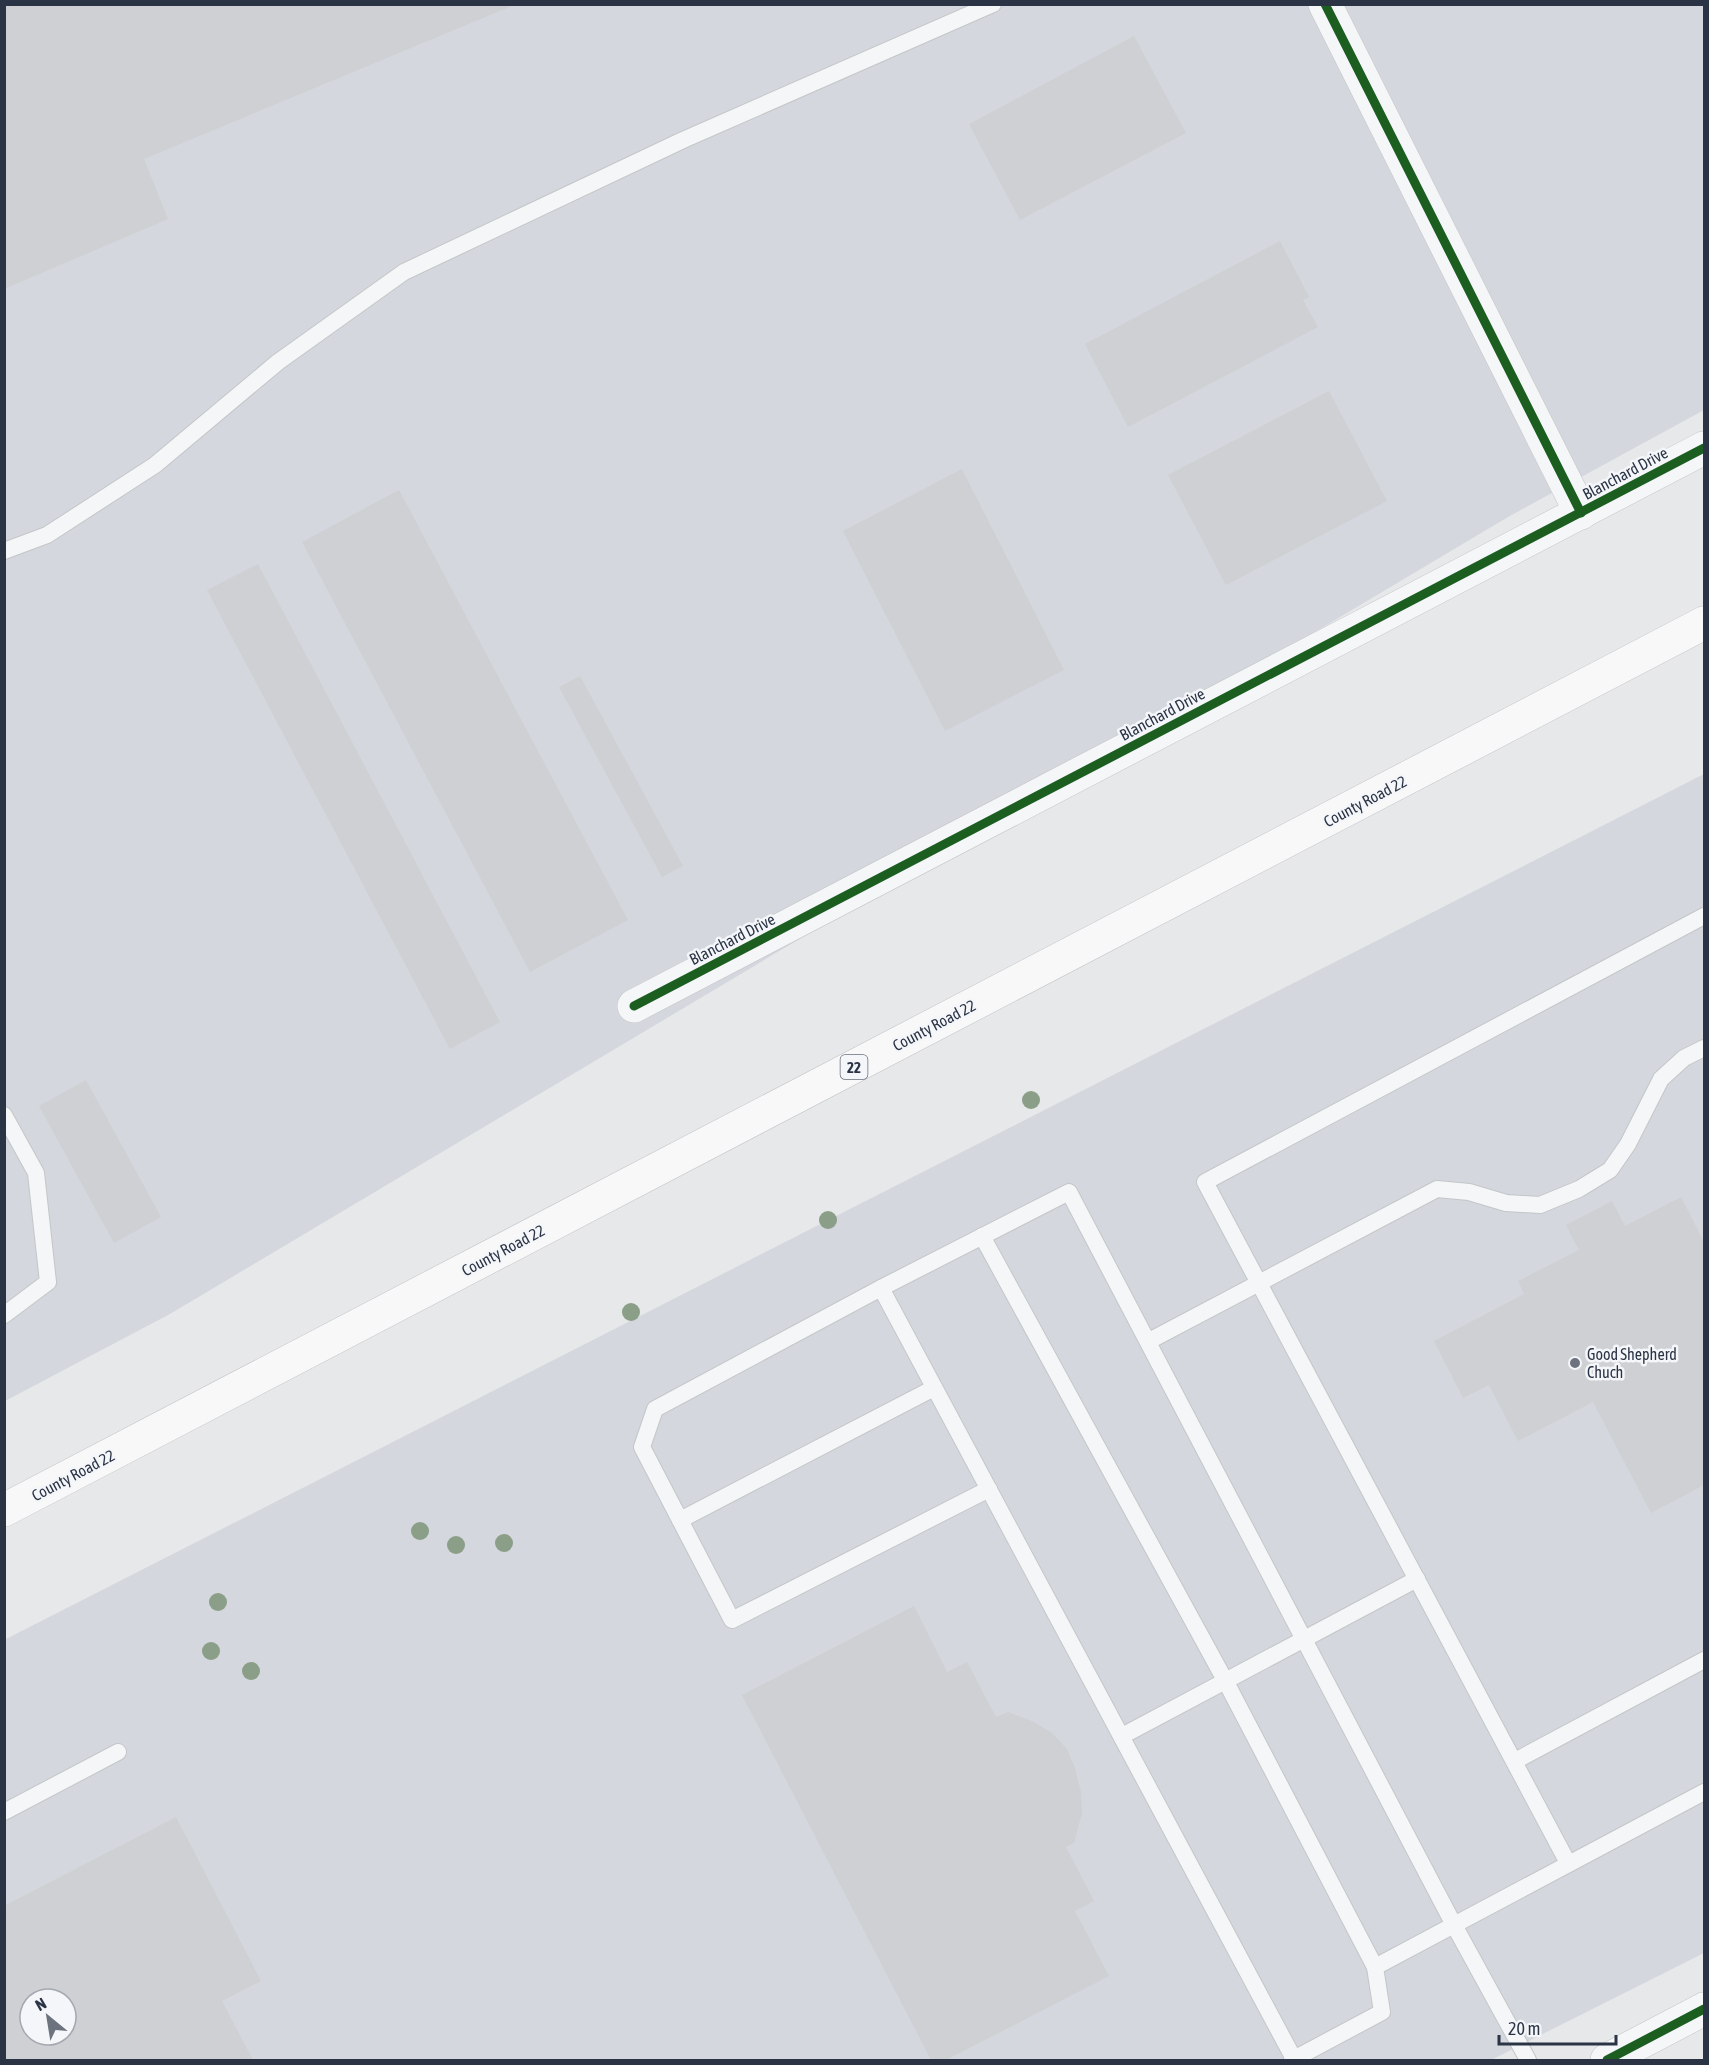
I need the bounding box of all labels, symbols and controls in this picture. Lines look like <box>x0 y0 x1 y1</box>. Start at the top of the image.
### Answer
street label: Blanchard Drive <box>1579 443 1671 503</box>
street label: Blanchard Drive <box>1116 684 1208 744</box>
street label: County Road 22 <box>1320 772 1410 831</box>
street label: Blanchard Drive <box>686 910 778 968</box>
street label: County Road 22 <box>889 996 979 1055</box>
road number: 22 <box>840 1055 868 1079</box>
street label: County Road 22 <box>458 1221 548 1280</box>
place label: Good Shepherd Chuch <box>1587 1345 1677 1381</box>
marker: Good Shepherd Chuch <box>1568 1356 1582 1370</box>
street label: County Road 22 <box>28 1446 118 1505</box>
north arrow <box>18 1987 78 2047</box>
text: N <box>32 1994 49 2014</box>
scale bar <box>1499 2008 1616 2046</box>
text: 20 m <box>1508 2018 1540 2039</box>

